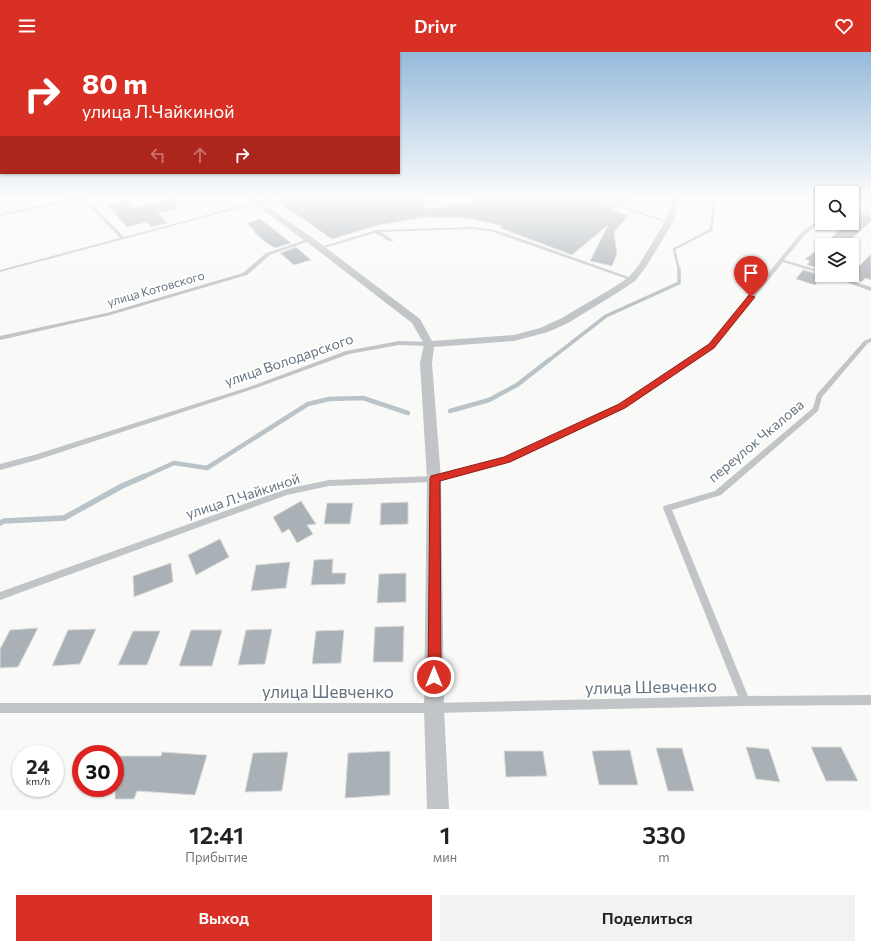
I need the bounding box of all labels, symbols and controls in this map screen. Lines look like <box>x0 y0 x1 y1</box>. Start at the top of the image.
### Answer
icon: menu <box>16 15 38 37</box>
text: Drivr <box>414 15 457 37</box>
icon: heart <box>833 15 855 37</box>
text: 80 m <box>82 66 148 100</box>
icon: right <box>16 68 68 120</box>
text: улица Л.Чайкиной <box>82 100 235 122</box>
icon: left <box>147 144 169 166</box>
icon: ahead <box>189 144 211 166</box>
icon: right <box>231 144 253 166</box>
map controls <box>815 186 859 282</box>
button: search <box>815 186 859 230</box>
button: layers <box>815 238 859 282</box>
pin <box>734 256 768 297</box>
icon: arrive <box>740 262 762 284</box>
street label: улица Котовского <box>105 267 206 309</box>
street label: улица Володарского <box>222 329 355 390</box>
street label: переулок Чкалова <box>704 396 807 486</box>
street label: улица Л.Чайкиной <box>184 469 302 522</box>
position arrow <box>413 656 455 698</box>
street label: улица Шевченко <box>585 675 717 698</box>
street label: улица Шевченко <box>262 681 394 702</box>
speed limit sign: 30 <box>72 745 124 797</box>
text: 24 <box>26 754 50 778</box>
text: km/h <box>26 775 50 787</box>
text: 12:41 <box>189 820 244 849</box>
text: 1 <box>440 820 450 849</box>
text: 330 <box>642 820 686 849</box>
text: Прибытие <box>185 849 248 865</box>
text: мин <box>433 849 457 865</box>
text: m <box>658 849 670 865</box>
button: Выход <box>16 895 432 941</box>
button: Поделиться <box>440 895 855 941</box>

